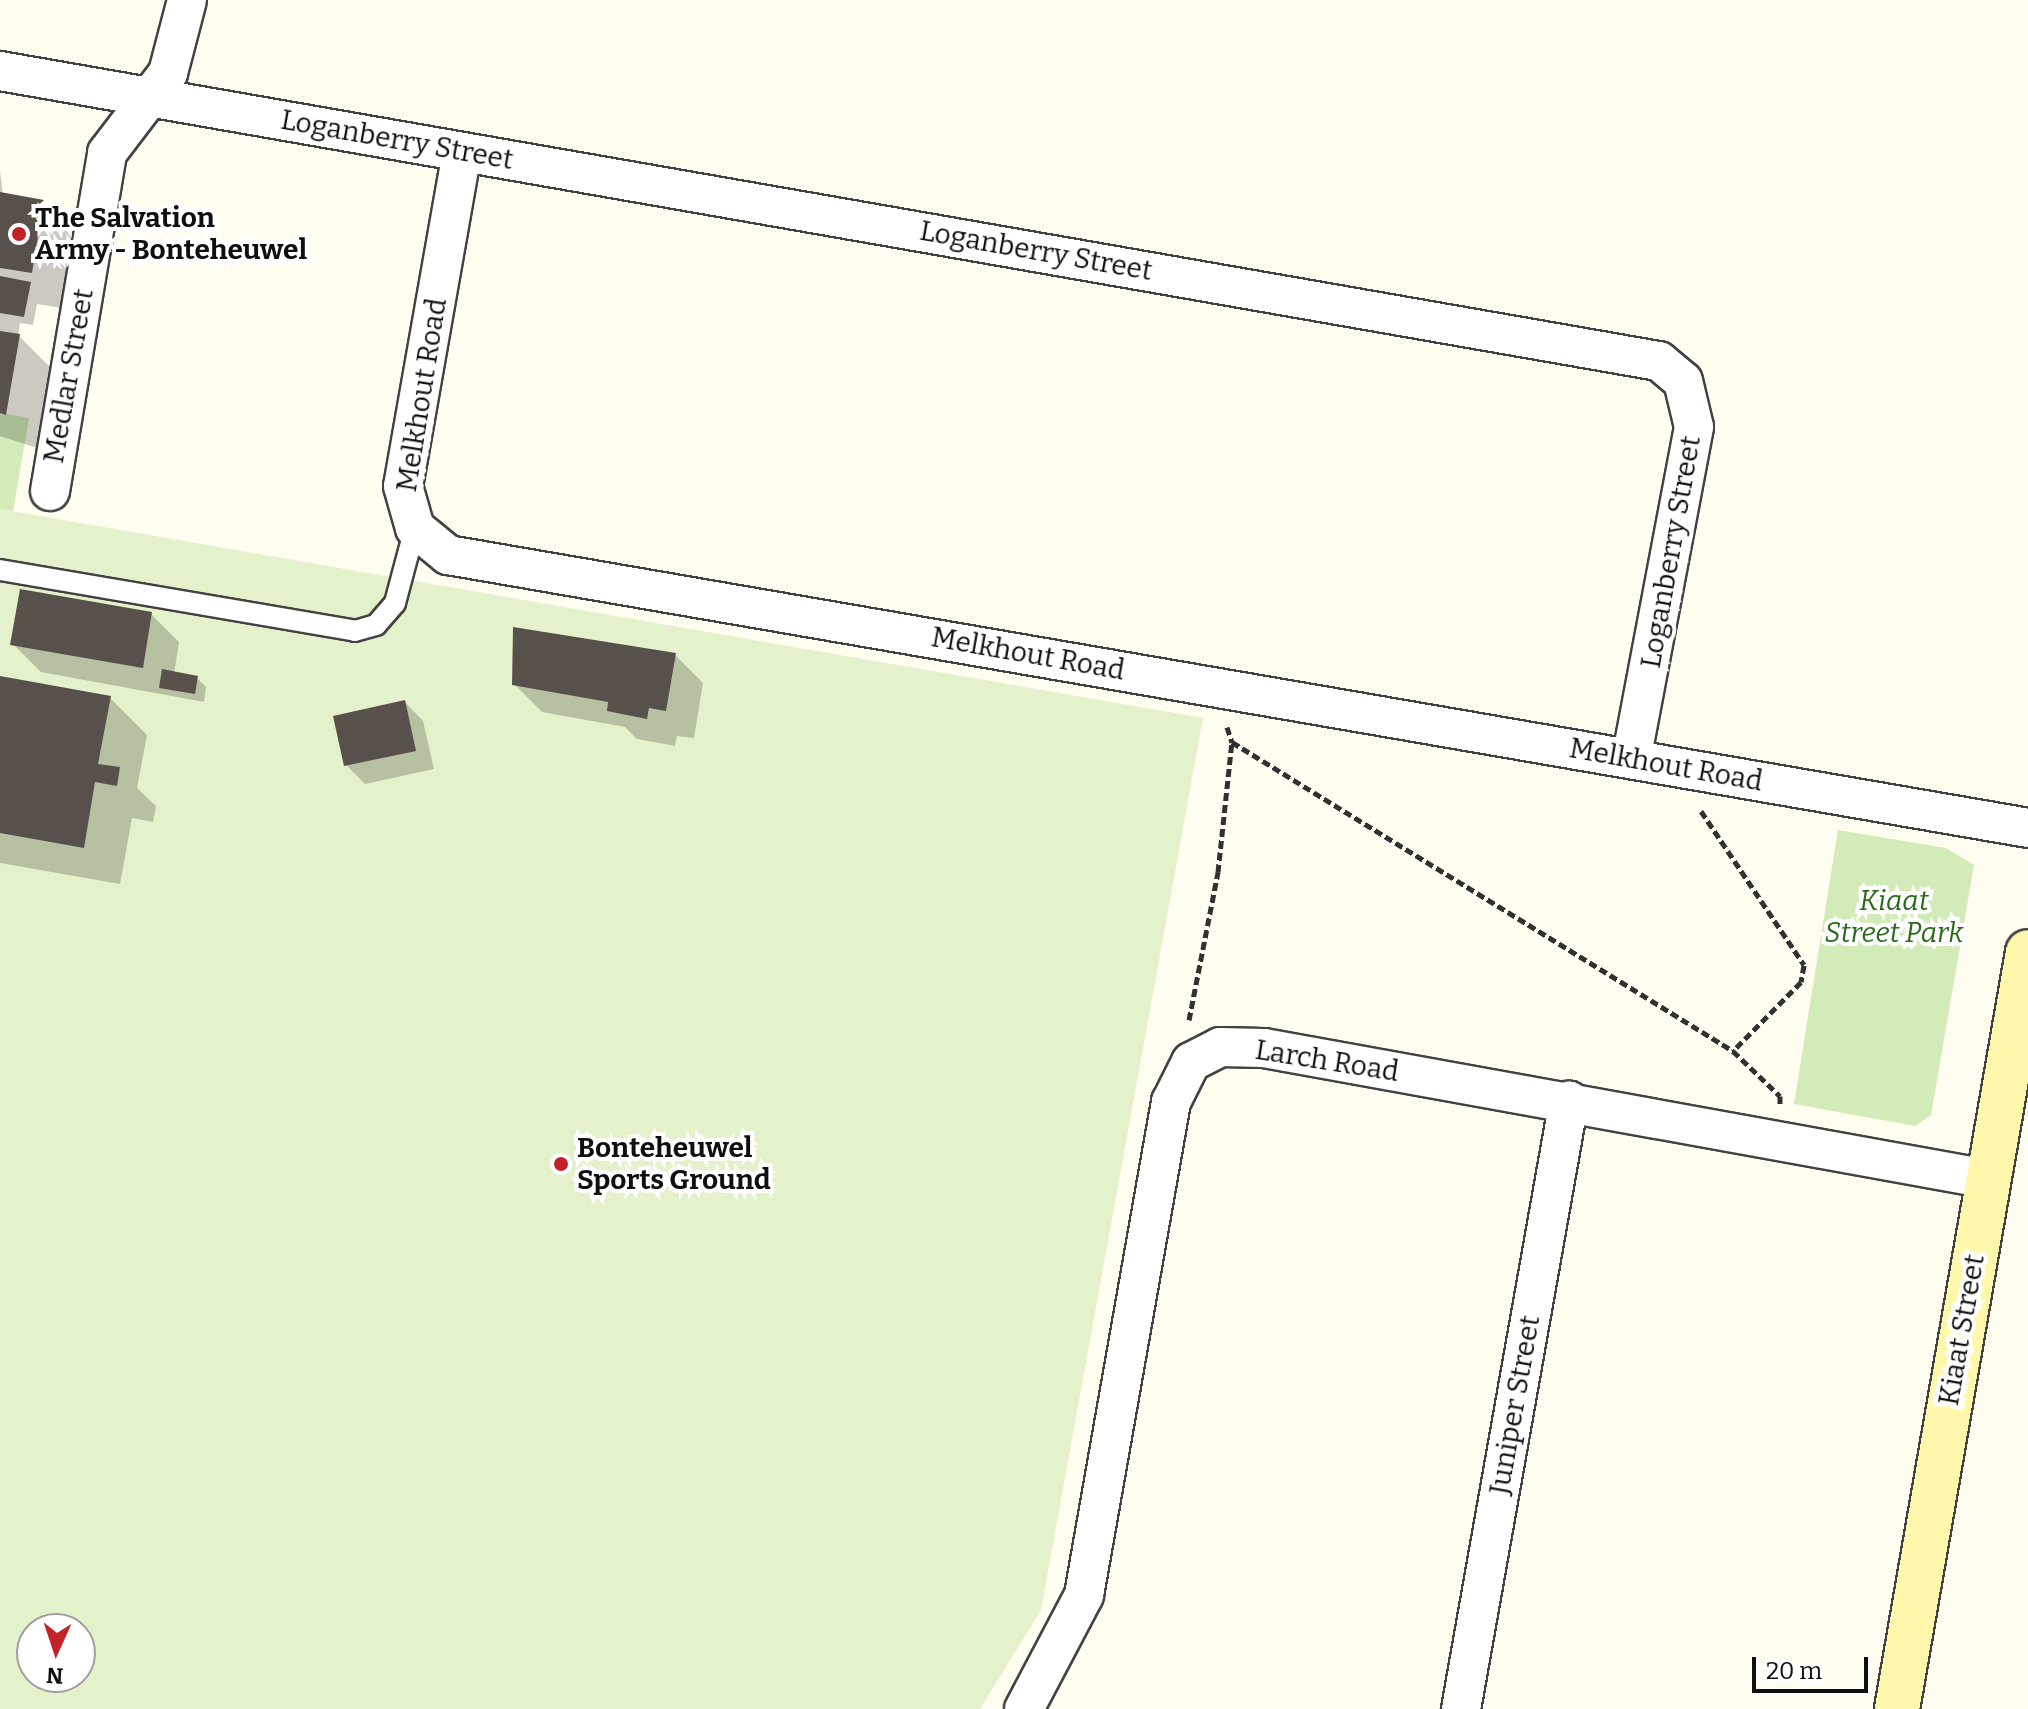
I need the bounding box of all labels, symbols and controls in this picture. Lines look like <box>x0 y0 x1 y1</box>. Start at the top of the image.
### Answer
street label: Loganberry Street <box>278 103 516 177</box>
place label: The Salvation Army - Bonteheuwel <box>35 201 307 267</box>
street label: Loganberry Street <box>917 214 1155 288</box>
marker: The Salvation Army - Bonteheuwel <box>10 225 28 243</box>
street label: Medlar Street <box>37 286 101 466</box>
street label: Melkhout Road <box>390 296 454 494</box>
street label: Loganberry Street <box>1634 433 1708 671</box>
street label: Melkhout Road <box>929 620 1127 688</box>
street label: Melkhout Road <box>1567 731 1765 799</box>
park label: Kiaat Street Park <box>1825 884 1963 950</box>
street label: Larch Road <box>1253 1033 1401 1089</box>
place label: Bonteheuwel Sports Ground <box>577 1131 771 1197</box>
marker: Bonteheuwel Sports Ground <box>552 1155 570 1173</box>
street label: Kiaat Street <box>1932 1252 1992 1408</box>
street label: Juniper Street <box>1483 1313 1547 1497</box>
north arrow <box>16 1613 96 1693</box>
scale bar <box>1756 1641 1872 1691</box>
text: 20 m <box>1766 1657 1822 1685</box>
text: N <box>46 1662 64 1689</box>

